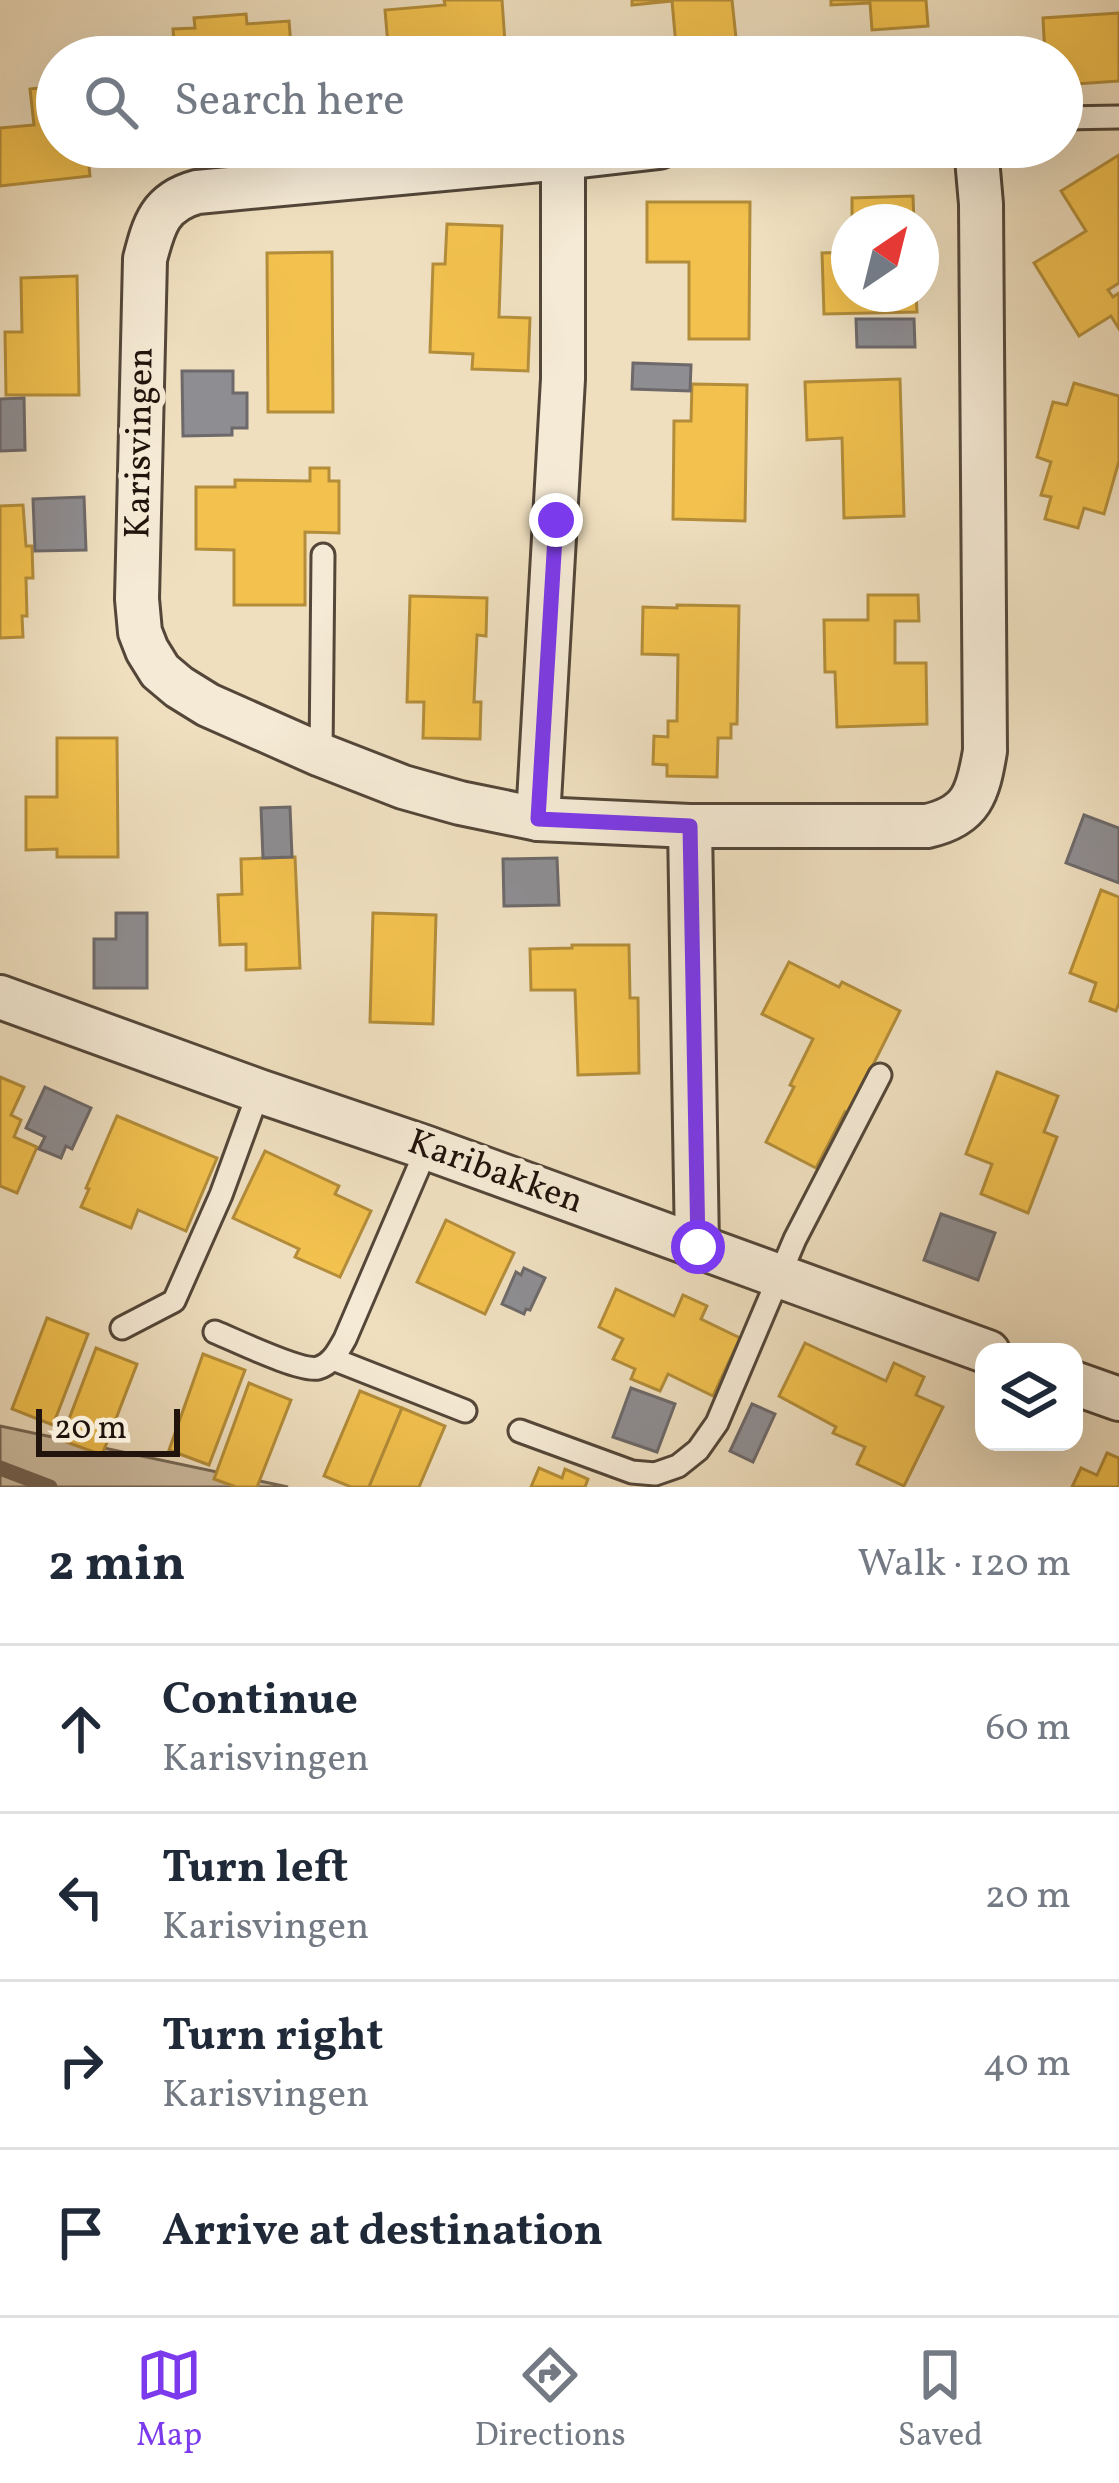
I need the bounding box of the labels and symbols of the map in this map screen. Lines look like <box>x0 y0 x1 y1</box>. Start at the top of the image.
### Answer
north arrow <box>831 204 939 312</box>
street label: Karisvingen <box>114 347 168 539</box>
route end <box>529 493 583 547</box>
street label: Karibakken <box>400 1118 590 1228</box>
route start <box>671 1220 725 1274</box>
scale bar <box>36 1403 180 1456</box>

